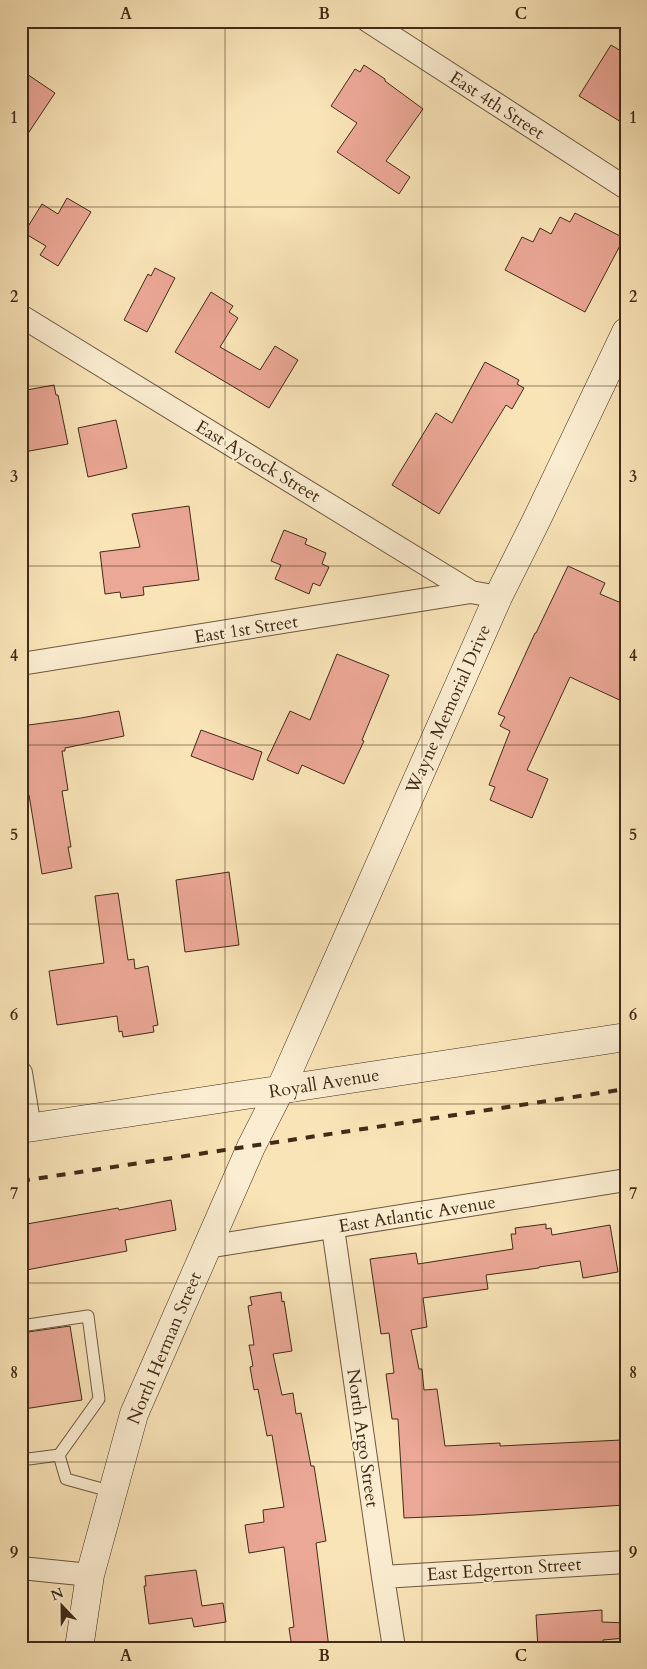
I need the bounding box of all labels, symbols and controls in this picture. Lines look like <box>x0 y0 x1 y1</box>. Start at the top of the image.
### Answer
text: A <box>120 3 132 25</box>
text: B <box>318 3 330 25</box>
text: C <box>515 3 527 25</box>
street label: East 4th Street <box>444 65 549 146</box>
text: 1 <box>10 107 18 129</box>
text: 1 <box>629 107 637 129</box>
text: 2 <box>10 286 18 308</box>
text: 2 <box>629 286 637 308</box>
street label: East Aycock Street <box>191 414 325 509</box>
text: 3 <box>10 466 18 488</box>
text: 3 <box>629 466 637 488</box>
street label: East 1st Street <box>193 609 300 650</box>
street label: Wayne Memorial Drive <box>399 621 497 799</box>
text: 4 <box>10 645 18 667</box>
text: 4 <box>629 645 637 667</box>
text: 5 <box>10 824 18 846</box>
text: 5 <box>629 824 637 846</box>
text: 6 <box>10 1004 18 1026</box>
text: 6 <box>629 1004 637 1026</box>
street label: Royall Avenue <box>267 1062 381 1105</box>
text: 7 <box>10 1183 18 1205</box>
text: 7 <box>629 1183 637 1205</box>
street label: East Atlantic Avenue <box>337 1190 497 1239</box>
street label: North Herman Street <box>121 1268 208 1428</box>
text: 8 <box>10 1362 18 1384</box>
text: 8 <box>629 1362 637 1384</box>
street label: North Argo Street <box>340 1367 385 1509</box>
text: 9 <box>10 1542 18 1564</box>
text: 9 <box>629 1542 637 1564</box>
street label: East Edgerton Street <box>426 1552 582 1587</box>
north arrow <box>38 1582 88 1632</box>
text: N <box>48 1583 67 1605</box>
text: A <box>120 1645 132 1667</box>
text: B <box>318 1645 330 1667</box>
text: C <box>515 1645 527 1667</box>

